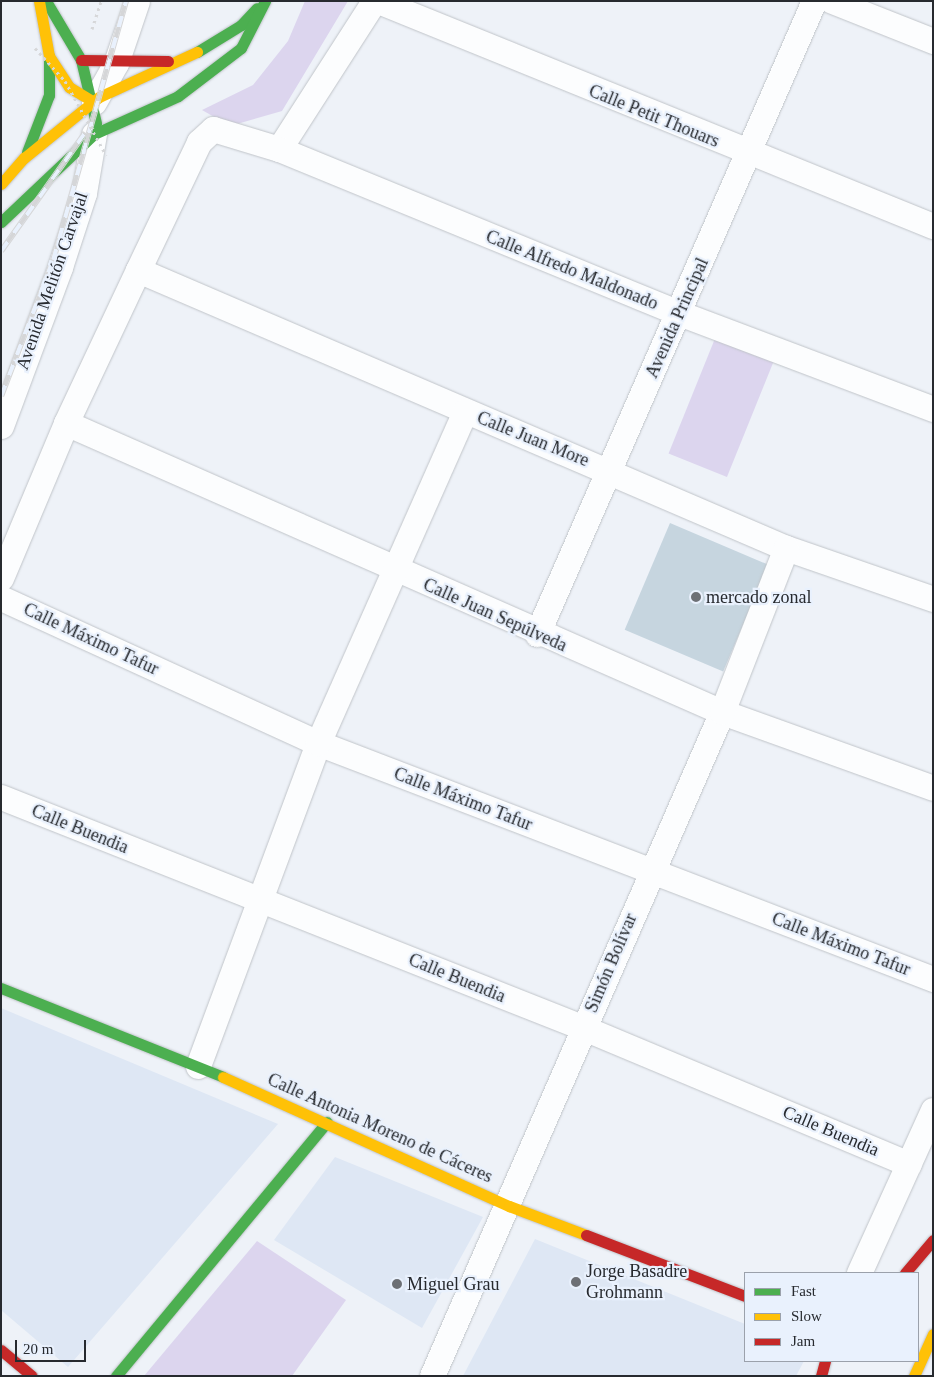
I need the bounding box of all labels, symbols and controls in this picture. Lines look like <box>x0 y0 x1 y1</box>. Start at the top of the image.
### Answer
street label: Calle Petit Thouars <box>586 80 722 152</box>
street label: Avenida Melitón Carvajal <box>11 189 93 373</box>
street label: Calle Alfredo Maldonado <box>482 225 662 315</box>
street label: Avenida Principal <box>641 255 713 381</box>
street label: Calle Juan More <box>474 407 592 471</box>
street label: Calle Juan Sepúlveda <box>420 574 570 656</box>
place label: mercado zonal <box>706 586 811 608</box>
marker: mercado zonal <box>690 591 702 603</box>
street label: Calle Máximo Tafur <box>20 598 162 680</box>
street label: Calle Máximo Tafur <box>391 763 535 835</box>
street label: Calle Buendia <box>28 800 132 858</box>
street label: Calle Máximo Tafur <box>769 908 913 980</box>
street label: Simón Bolívar <box>580 910 642 1016</box>
street label: Calle Buendia <box>405 949 509 1007</box>
street label: Calle Antonia Moreno de Cáceres <box>264 1068 496 1188</box>
street label: Calle Buendia <box>780 1101 882 1161</box>
place label: Jorge Basadre Grohmann <box>586 1261 687 1304</box>
legend <box>744 1272 919 1362</box>
place label: Miguel Grau <box>407 1273 499 1295</box>
marker: Jorge Basadre Grohmann <box>570 1276 582 1288</box>
marker: Miguel Grau <box>391 1278 403 1290</box>
text: Fast <box>791 1283 816 1299</box>
text: Slow <box>791 1308 822 1324</box>
scale bar <box>18 1330 89 1362</box>
text: Jam <box>791 1333 815 1349</box>
text: 20 m <box>23 1341 53 1357</box>

